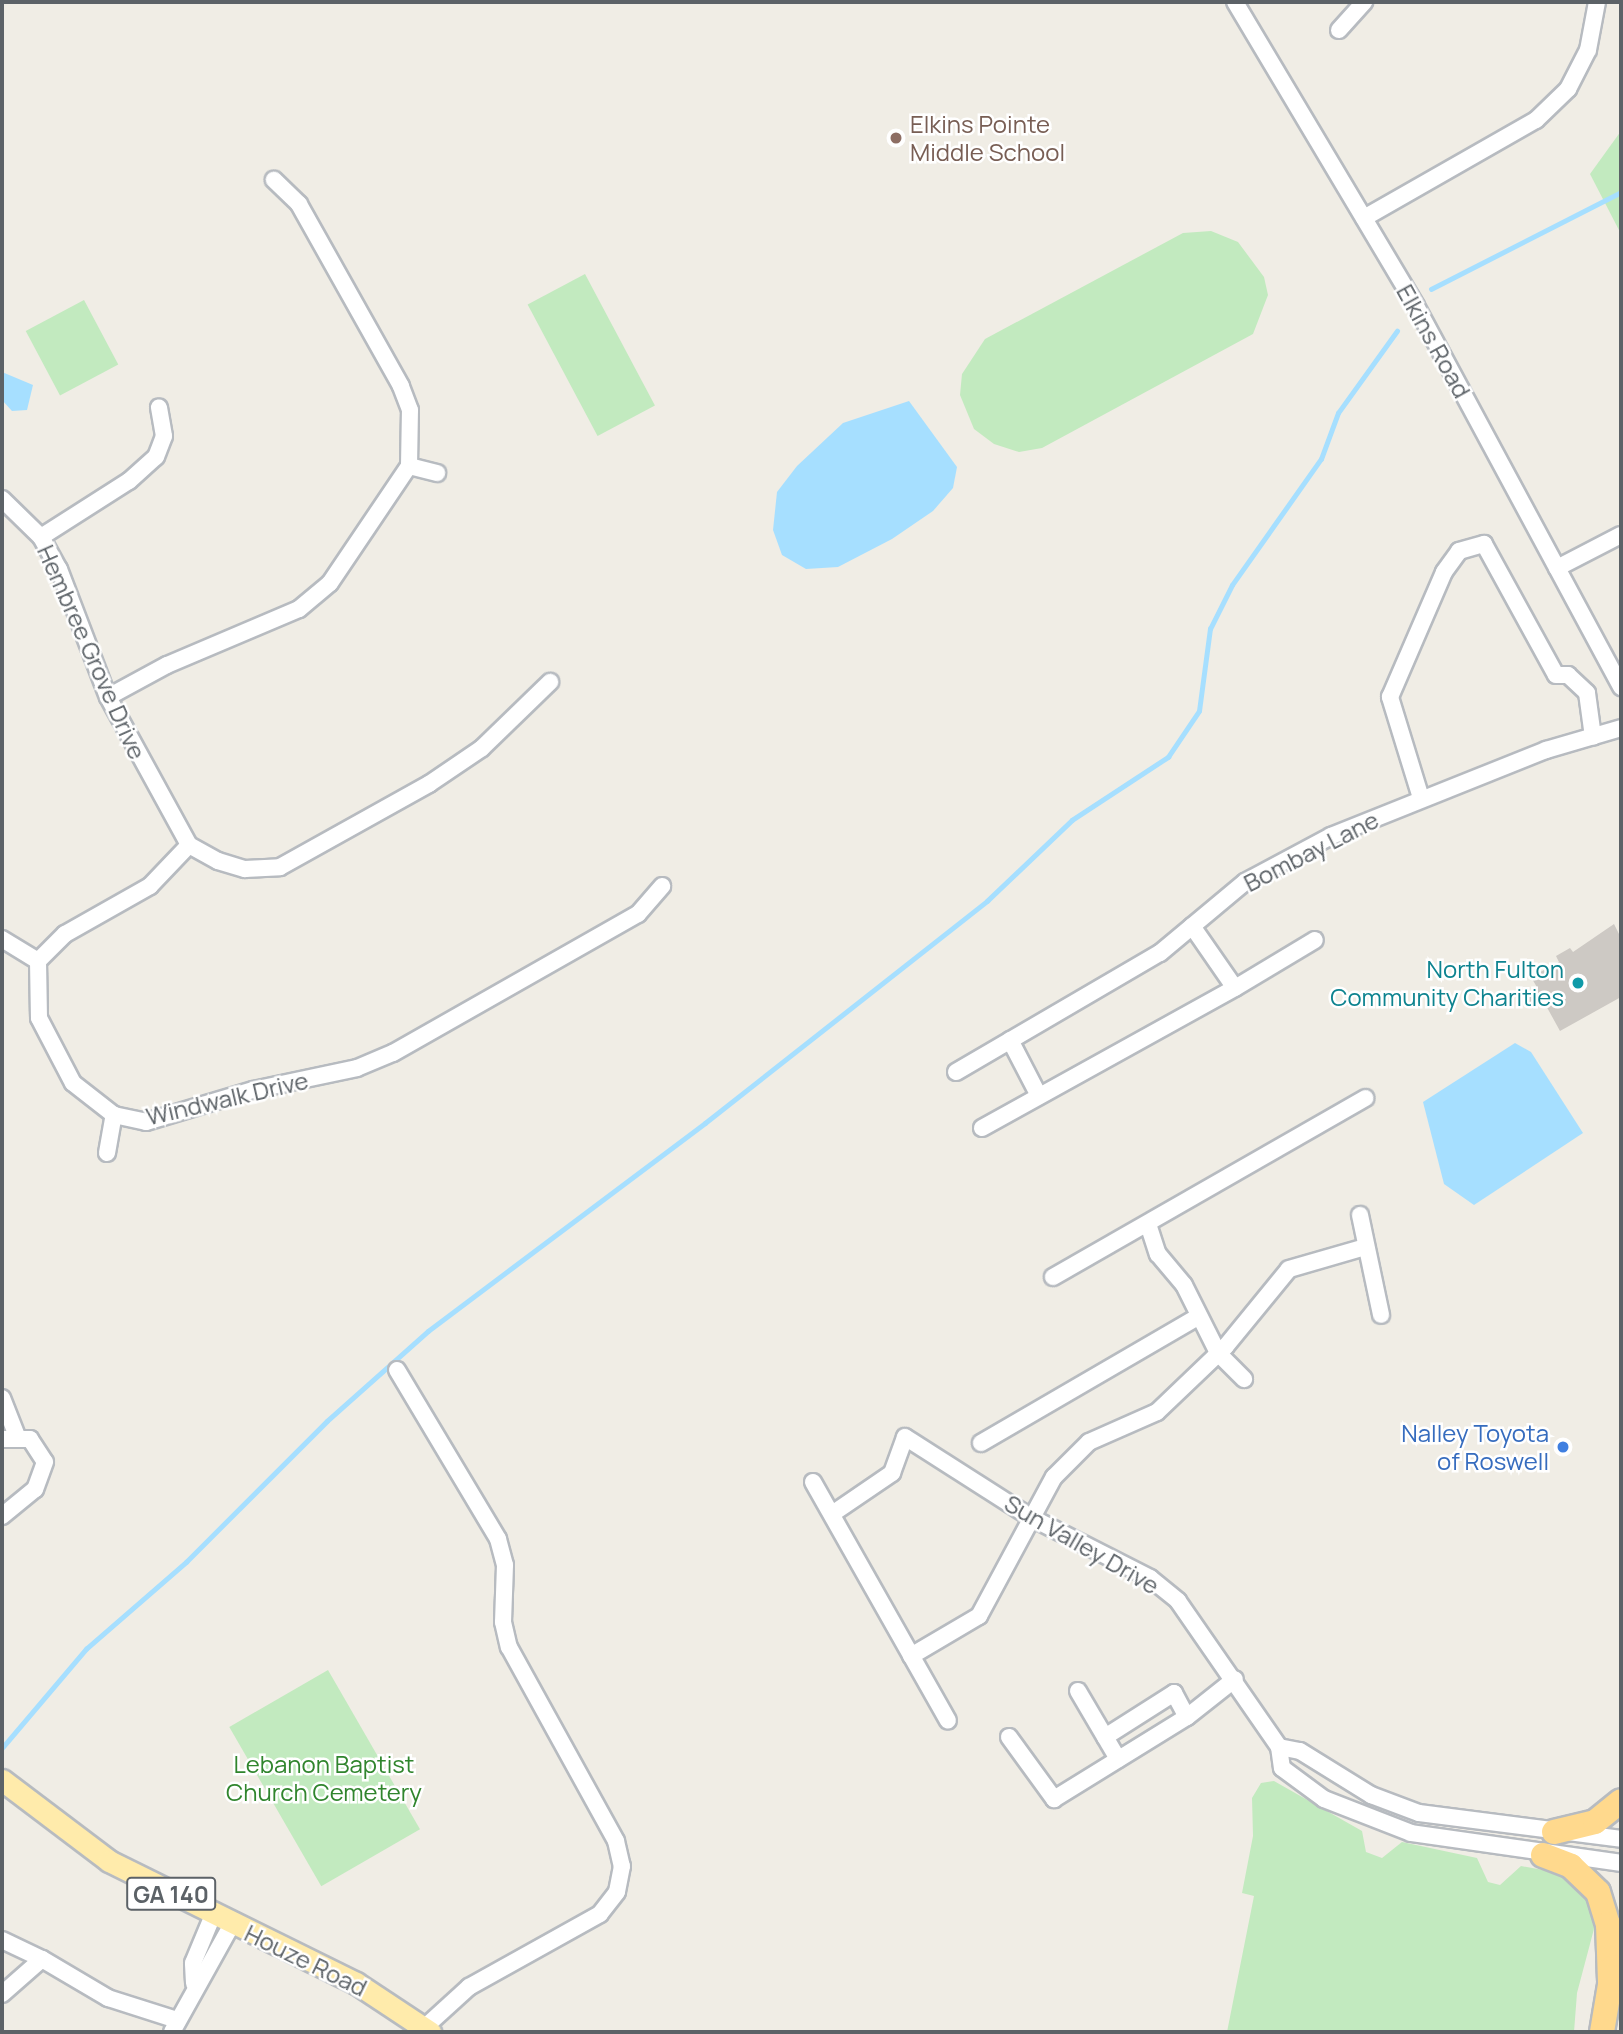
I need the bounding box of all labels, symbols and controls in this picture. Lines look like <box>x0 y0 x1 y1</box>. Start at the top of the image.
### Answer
place label: Elkins Pointe Middle School <box>910 110 1065 166</box>
marker: Elkins Pointe Middle School <box>888 130 904 146</box>
street label: Elkins Road <box>1391 279 1477 403</box>
street label: Hembree Grove Drive <box>32 540 152 764</box>
street label: Bombay Lane <box>1239 805 1383 897</box>
place label: North Fulton Community Charities <box>1330 955 1564 1011</box>
marker: North Fulton Community Charities <box>1570 975 1586 991</box>
street label: Windwalk Drive <box>143 1065 311 1131</box>
place label: Nalley Toyota of Roswell <box>1401 1419 1549 1475</box>
marker: Nalley Toyota of Roswell <box>1555 1439 1571 1455</box>
street label: Sun Valley Drive <box>1000 1488 1164 1600</box>
park label: Lebanon Baptist Church Cemetery <box>226 1750 422 1806</box>
road number: GA 140 <box>125 1874 216 1913</box>
street label: Houze Road <box>240 1918 372 2002</box>

